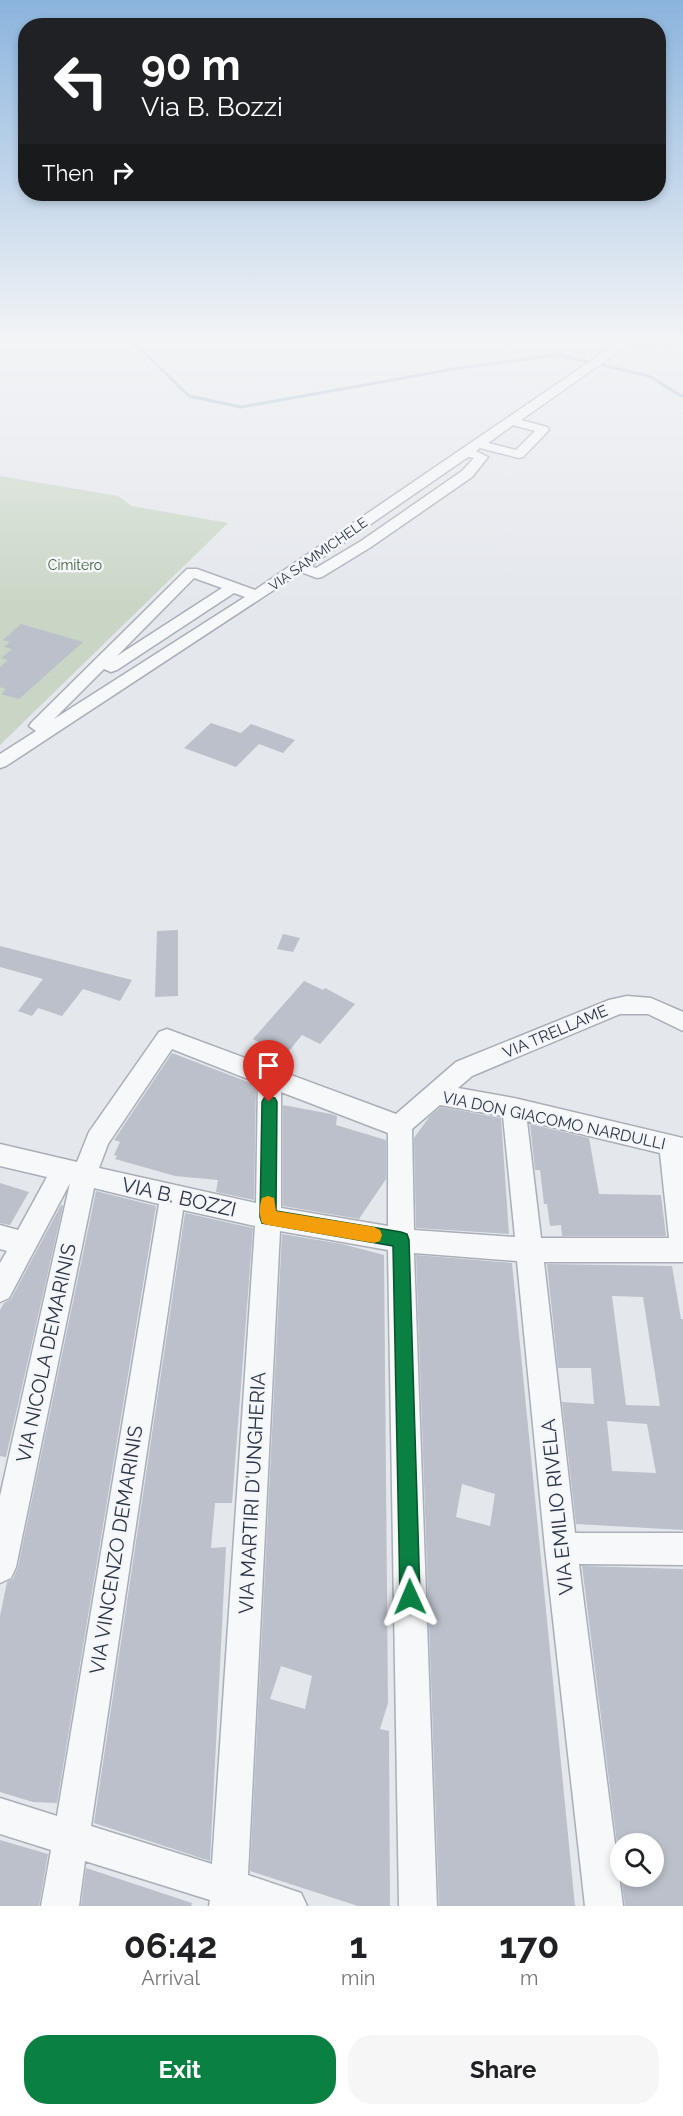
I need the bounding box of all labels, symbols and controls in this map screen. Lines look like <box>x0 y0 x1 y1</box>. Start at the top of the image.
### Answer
text: 90 m <box>141 41 241 90</box>
icon: left <box>42 42 120 120</box>
text: Via B. Bozzi <box>141 91 283 122</box>
icon: right <box>106 156 139 189</box>
text: Then <box>42 160 94 186</box>
street label: VIA SAMMICHELE <box>266 514 370 594</box>
park label: Cimitero <box>48 557 102 573</box>
street label: VIA TRELLAME <box>500 1001 611 1062</box>
pin <box>243 1040 294 1102</box>
icon: arrive <box>252 1049 285 1082</box>
street label: VIA DON GIACOMO NARDULLI <box>441 1088 667 1153</box>
street label: VIA B. BOZZI <box>119 1172 239 1222</box>
street label: VIA NICOLA DEMARINIS <box>11 1241 81 1465</box>
street label: VIA MARTIRI D'UNGHERIA <box>234 1371 270 1615</box>
street label: VIA EMILIO RIVELA <box>536 1417 578 1596</box>
street label: VIA VINCENZO DEMARINIS <box>84 1424 148 1676</box>
position arrow <box>378 1565 442 1629</box>
map controls <box>610 1833 664 1887</box>
button: search <box>610 1833 664 1887</box>
text: 06:42 <box>124 1924 217 1966</box>
text: 1 <box>349 1924 367 1966</box>
text: 170 <box>499 1924 559 1966</box>
text: Arrival <box>141 1966 200 1990</box>
text: min <box>341 1966 376 1990</box>
text: m <box>520 1966 538 1990</box>
button: Exit <box>24 2035 336 2104</box>
button: Share <box>348 2035 659 2104</box>

